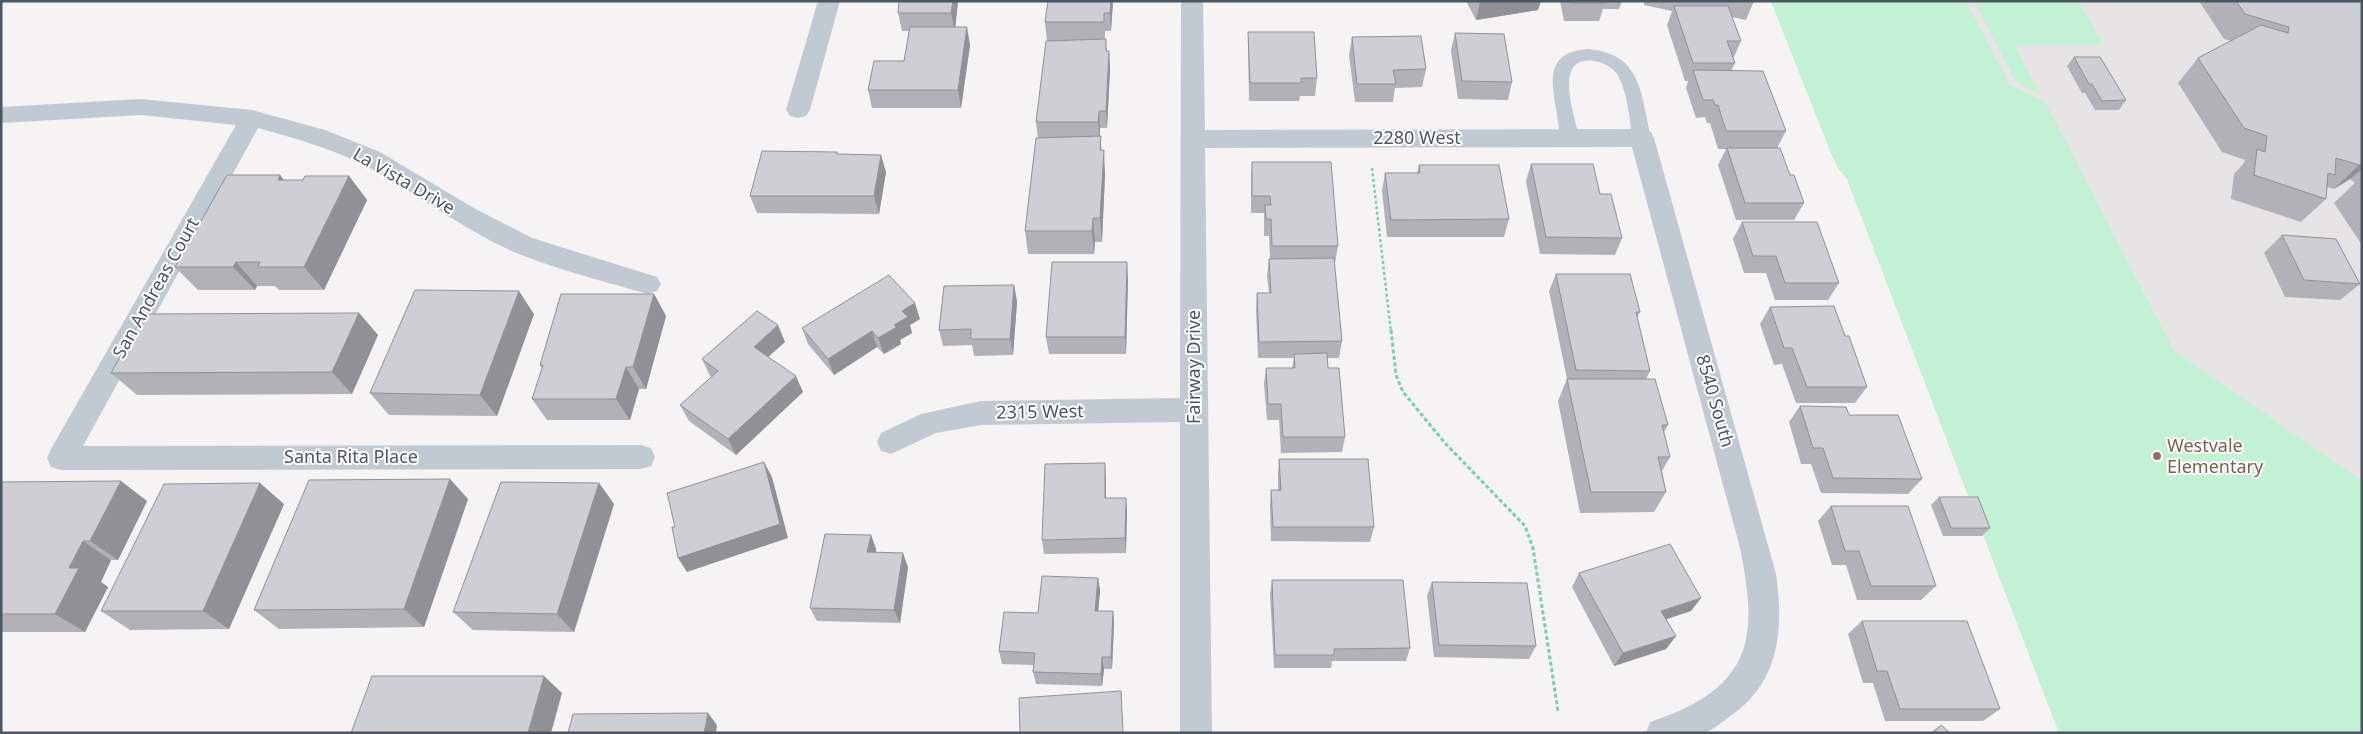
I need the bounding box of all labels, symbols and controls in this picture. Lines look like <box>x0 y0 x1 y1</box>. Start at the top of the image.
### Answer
street label: 2280 West <box>1373 125 1461 149</box>
street label: La Vista Drive <box>349 141 460 219</box>
street label: San Andreas Court <box>106 212 204 362</box>
street label: Fairway Drive <box>1181 310 1205 424</box>
street label: 8540 South <box>1691 352 1741 450</box>
street label: 2315 West <box>996 398 1084 424</box>
place label: Westvale Elementary <box>2167 433 2264 478</box>
street label: Santa Rita Place <box>284 444 418 468</box>
marker: Westvale Elementary <box>2151 450 2163 462</box>

